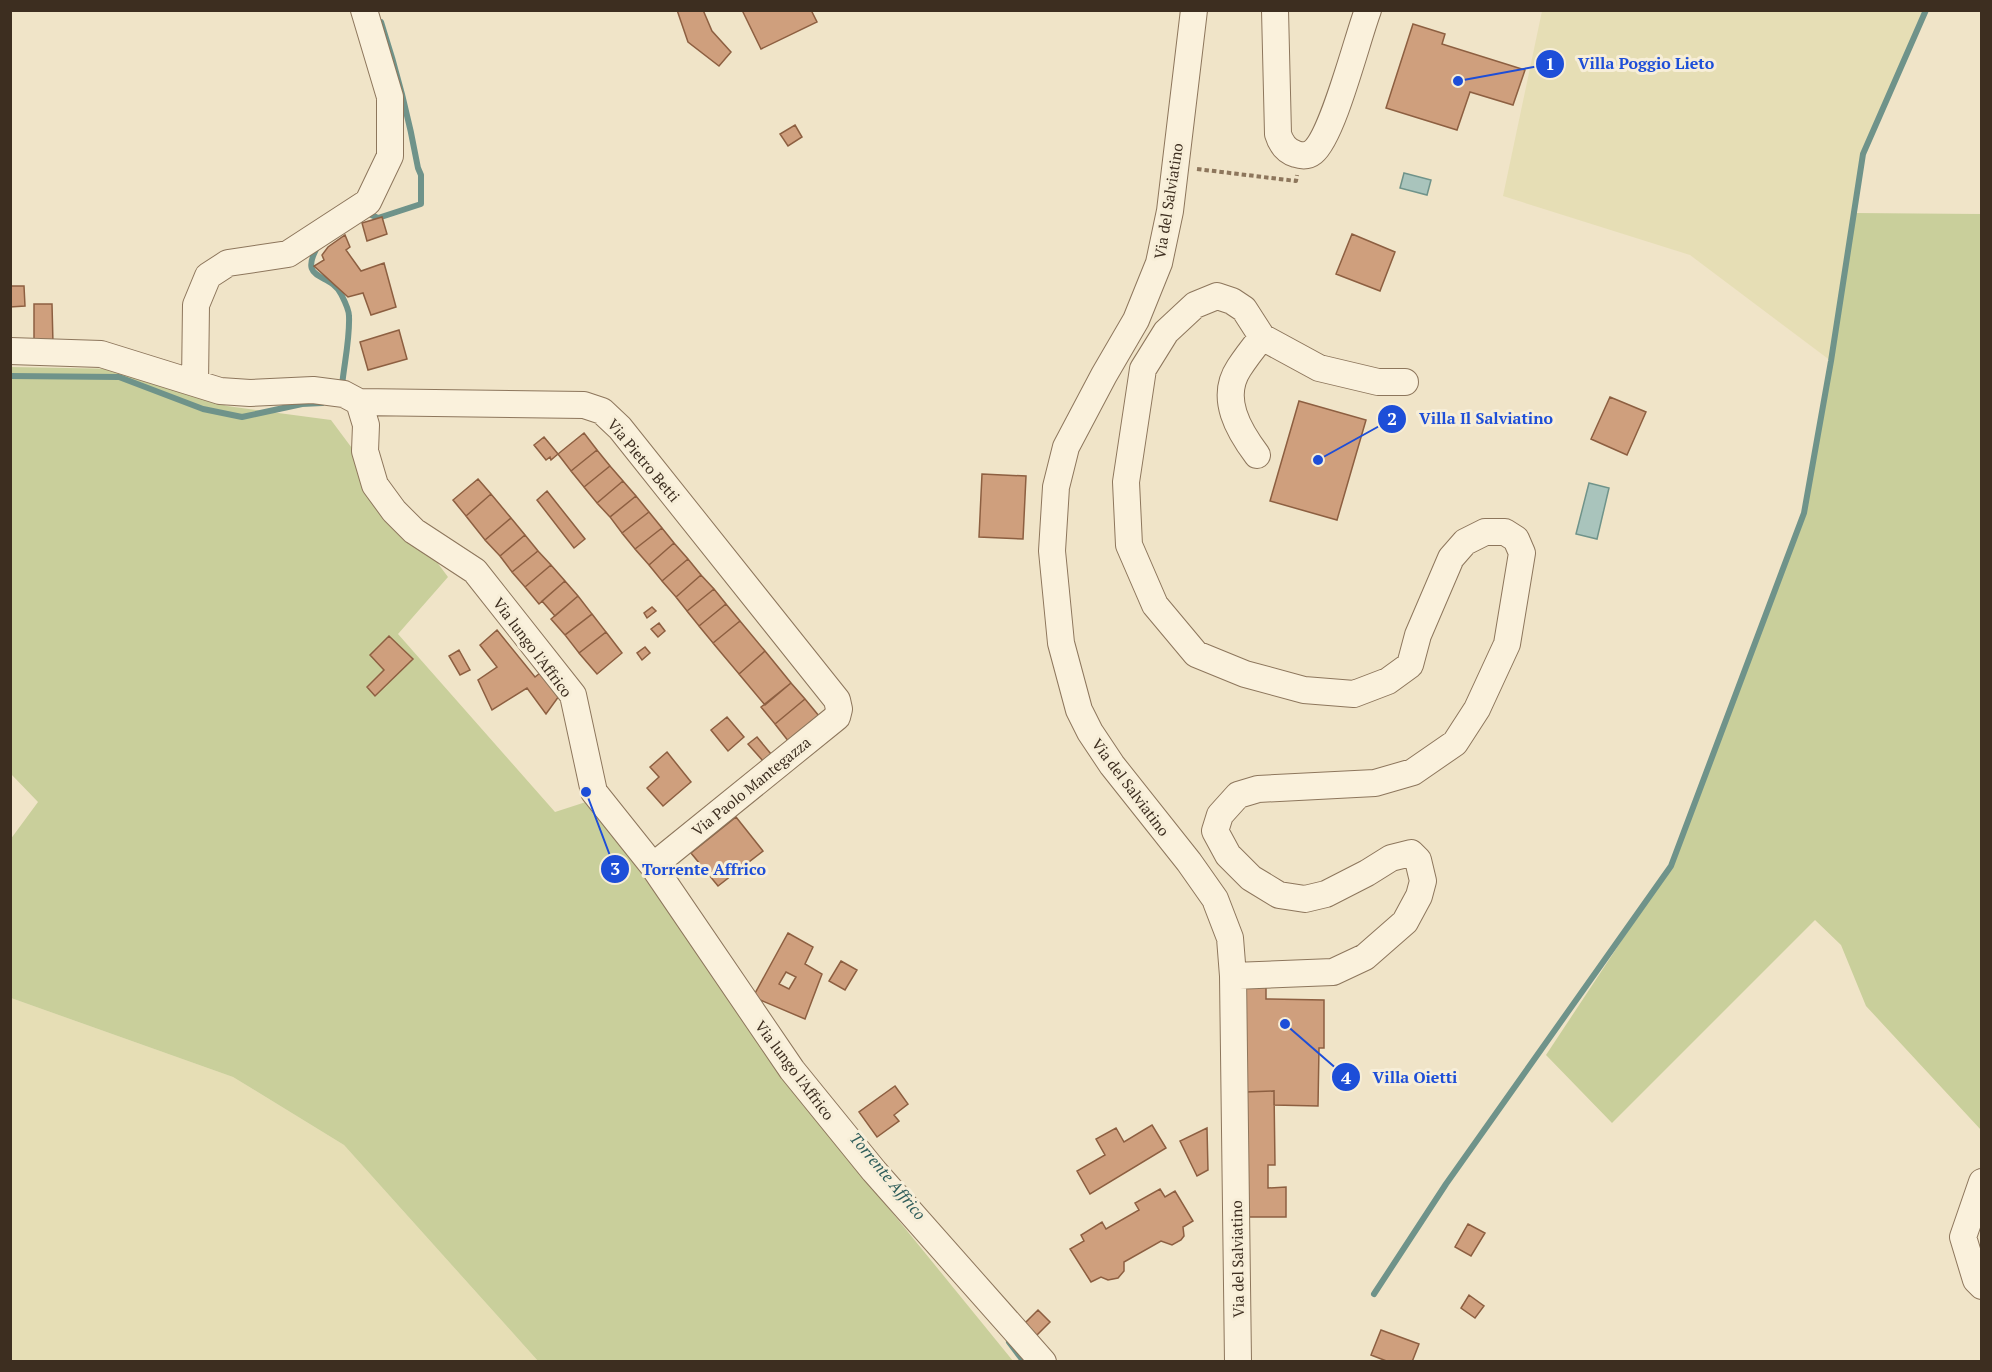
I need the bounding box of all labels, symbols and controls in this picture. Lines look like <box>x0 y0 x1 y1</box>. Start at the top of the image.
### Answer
callout: Villa Poggio Lieto <box>1535 47 1726 81</box>
text: 1 <box>1545 51 1555 75</box>
text: Villa Poggio Lieto <box>1578 52 1715 74</box>
street label: Via del Salviatino <box>1149 142 1187 260</box>
callout: Villa Il Salviatino <box>1377 402 1565 436</box>
text: 2 <box>1387 406 1397 430</box>
text: Villa Il Salviatino <box>1419 407 1553 429</box>
street label: Via Pietro Betti <box>603 414 685 506</box>
street label: Via lungo l'Affrico <box>489 593 577 701</box>
street label: Via Paolo Mantegazza <box>688 732 815 840</box>
street label: Via del Salviatino <box>1088 734 1174 840</box>
callout: Torrente Affrico <box>600 852 778 886</box>
text: 3 <box>610 856 620 880</box>
text: Torrente Affrico <box>642 858 766 880</box>
street label: Via lungo l'Affrico <box>751 1016 839 1124</box>
callout: Villa Oietti <box>1331 1060 1470 1094</box>
text: 4 <box>1341 1065 1352 1089</box>
text: Villa Oietti <box>1373 1066 1457 1088</box>
water label: Torrente Affrico <box>845 1128 931 1224</box>
street label: Via del Salviatino <box>1226 1200 1248 1318</box>

